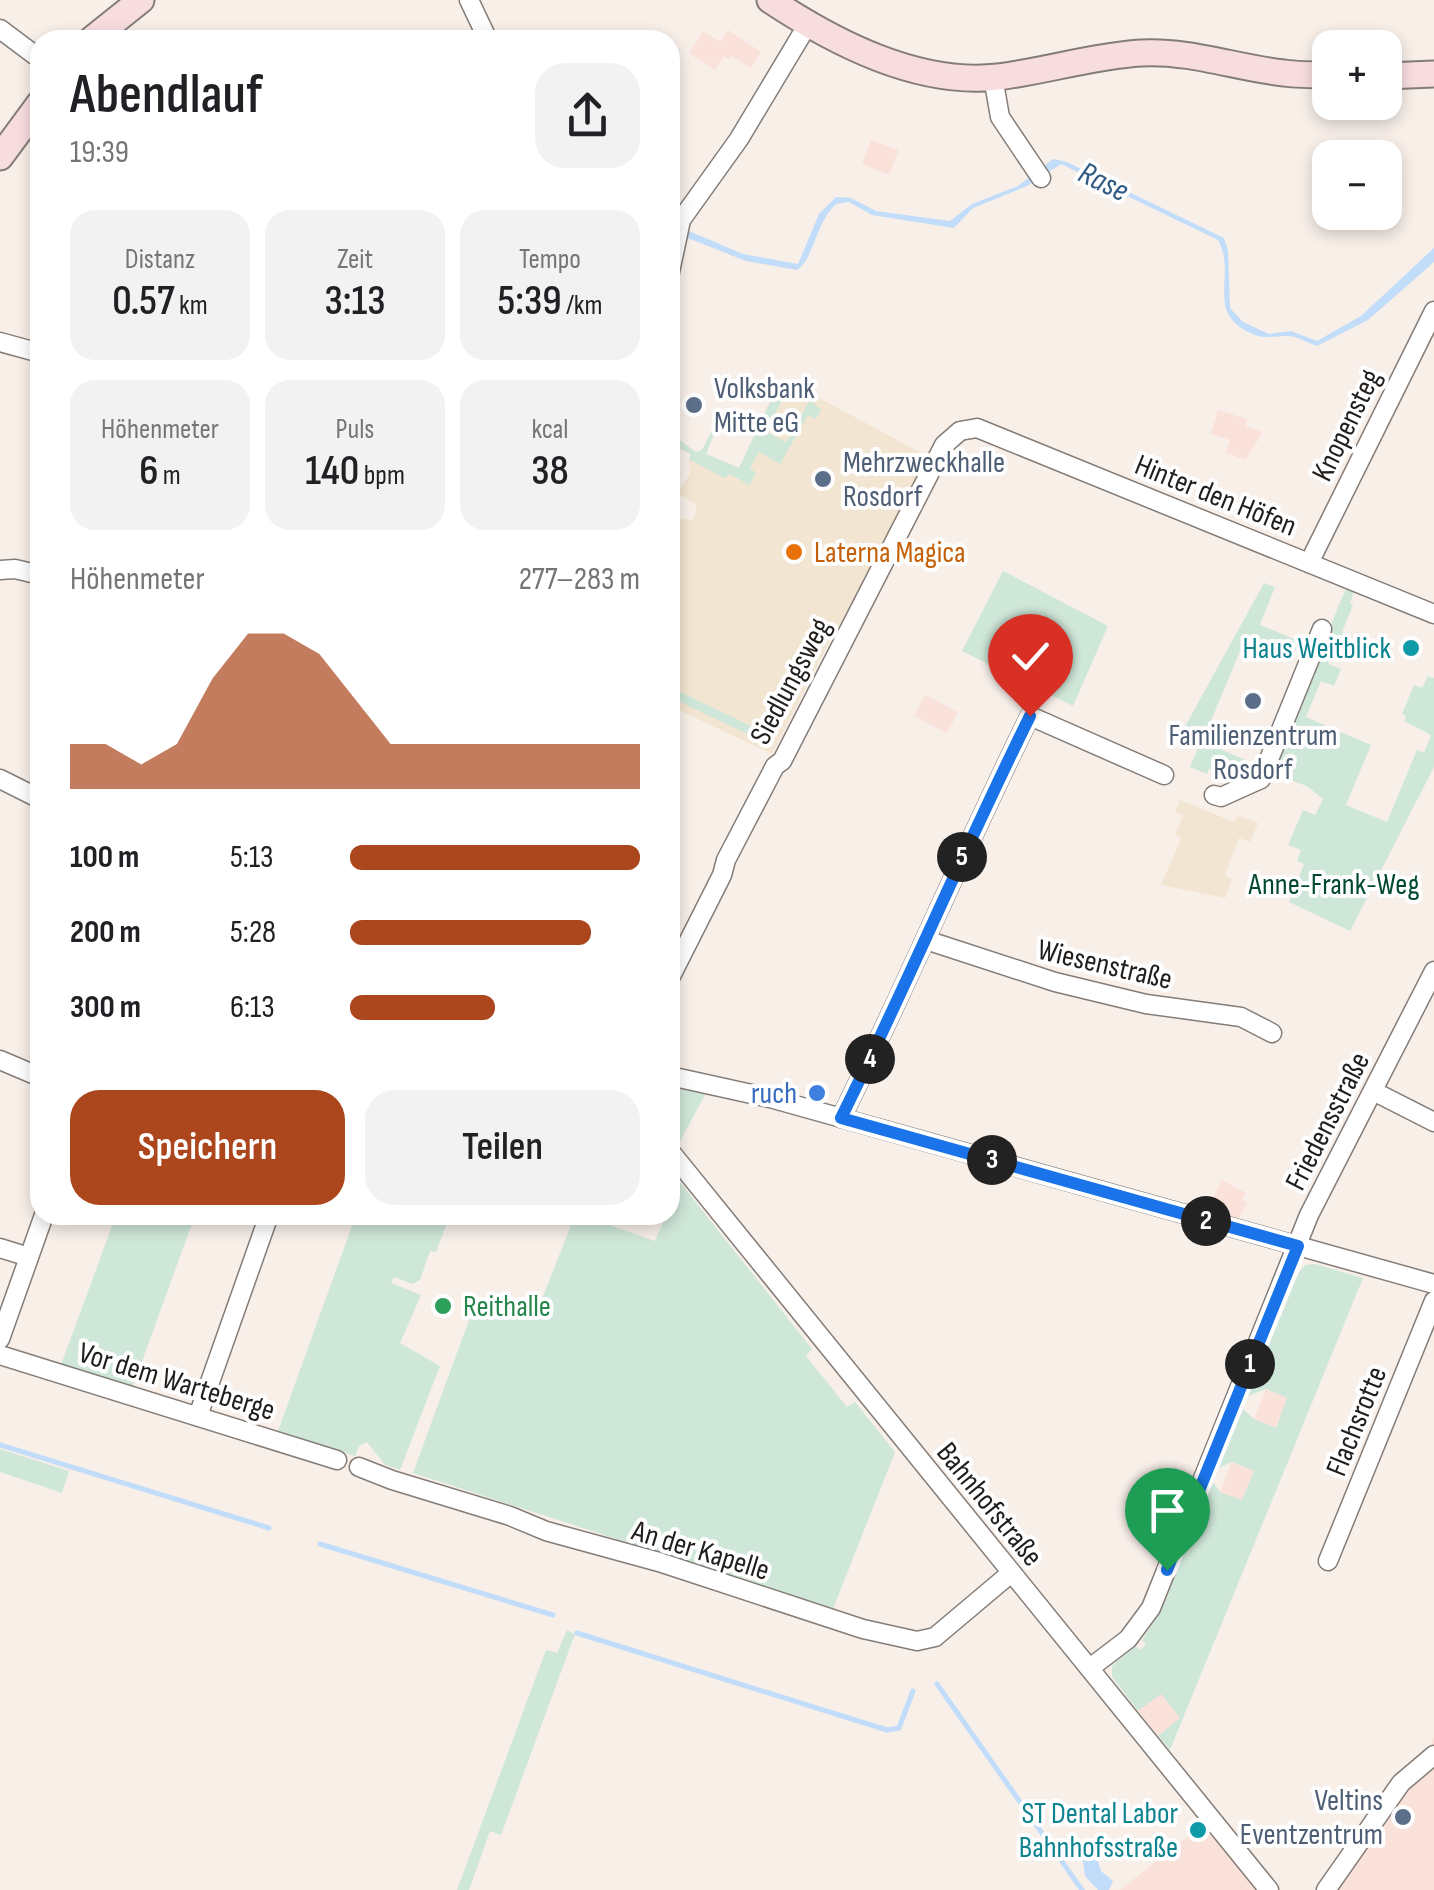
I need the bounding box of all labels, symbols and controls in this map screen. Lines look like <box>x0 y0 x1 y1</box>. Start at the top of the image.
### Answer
map controls <box>1312 30 1402 230</box>
button: + <box>1312 30 1402 120</box>
text: Abendlauf <box>70 62 263 129</box>
button: share <box>535 63 640 168</box>
text: 19:39 <box>70 133 129 172</box>
button: − <box>1312 140 1402 230</box>
water label: Rase <box>1072 154 1135 211</box>
text: Distanz <box>125 243 195 276</box>
text: Zeit <box>337 243 373 276</box>
text: Tempo <box>519 243 581 276</box>
text: 0.57 <box>112 276 175 327</box>
text: 3:13 <box>324 276 386 327</box>
text: 5:39 <box>497 276 562 327</box>
text: km <box>175 289 208 322</box>
text: /km <box>562 289 603 322</box>
street label: Knopensteg <box>1304 364 1389 487</box>
place label: Volksbank Mitte eG <box>714 371 815 441</box>
marker: Volksbank Mitte eG <box>683 394 705 416</box>
text: Höhenmeter <box>101 413 219 446</box>
text: Puls <box>336 413 374 446</box>
text: kcal <box>531 413 569 446</box>
place label: Mehrzweckhalle Rosdorf <box>843 445 1005 515</box>
text: 6 <box>139 446 158 497</box>
text: 140 <box>305 446 359 497</box>
text: 38 <box>531 446 569 497</box>
street label: Hinter den Höfen <box>1130 447 1302 545</box>
text: m <box>158 459 181 492</box>
text: bpm <box>359 459 405 492</box>
marker: Mehrzweckhalle Rosdorf <box>812 468 834 490</box>
place label: Laterna Magica <box>814 535 965 571</box>
marker: Laterna Magica <box>783 541 805 563</box>
text: Höhenmeter <box>70 560 205 599</box>
text: 277–283 m <box>519 560 640 599</box>
street label: Siedlungsweg <box>743 612 839 751</box>
pin <box>988 614 1073 717</box>
icon: check <box>1003 629 1058 684</box>
place label: Haus Weitblick <box>1243 631 1392 667</box>
marker: Haus Weitblick <box>1400 637 1422 659</box>
marker: Familienzentrum Rosdorf <box>1242 690 1264 712</box>
place label: Familienzentrum Rosdorf <box>1169 718 1337 788</box>
pin: 5 <box>937 832 987 882</box>
text: 100 m <box>70 838 139 877</box>
text: 5:13 <box>230 838 274 877</box>
text: 5 <box>956 840 968 873</box>
park label: Anne-Frank-Weg <box>1248 867 1419 903</box>
text: 200 m <box>70 913 141 952</box>
text: 5:28 <box>230 913 276 952</box>
street label: Wiesenstraße <box>1034 932 1176 998</box>
text: 300 m <box>70 988 141 1027</box>
text: 6:13 <box>230 988 275 1027</box>
pin: 4 <box>845 1034 895 1084</box>
text: 4 <box>863 1042 877 1075</box>
street label: Friedensstraße <box>1278 1047 1378 1196</box>
place label: ruch <box>751 1076 797 1112</box>
marker: ruch <box>806 1082 828 1104</box>
button: Speichern <box>70 1090 345 1205</box>
button: Teilen <box>365 1090 640 1205</box>
pin: 3 <box>967 1135 1017 1185</box>
text: 3 <box>986 1143 998 1176</box>
pin: 2 <box>1181 1196 1231 1246</box>
text: 2 <box>1200 1204 1212 1237</box>
place label: Reithalle <box>463 1289 551 1325</box>
marker: Reithalle <box>432 1295 454 1317</box>
street label: Vor dem Warteberge <box>74 1335 279 1429</box>
pin: 1 <box>1225 1339 1275 1389</box>
text: 1 <box>1245 1347 1255 1380</box>
street label: Flachsrotte <box>1319 1361 1395 1481</box>
street label: Bahnhofstraße <box>928 1435 1050 1574</box>
pin <box>1125 1468 1210 1571</box>
icon: arrive <box>1140 1483 1195 1538</box>
street label: An der Kapelle <box>627 1513 774 1589</box>
place label: Veltins Eventzentrum <box>1240 1783 1383 1853</box>
place label: ST Dental Labor Bahnhofsstraße <box>1019 1796 1178 1866</box>
marker: Veltins Eventzentrum <box>1392 1806 1414 1828</box>
marker: ST Dental Labor Bahnhofsstraße <box>1187 1819 1209 1841</box>

